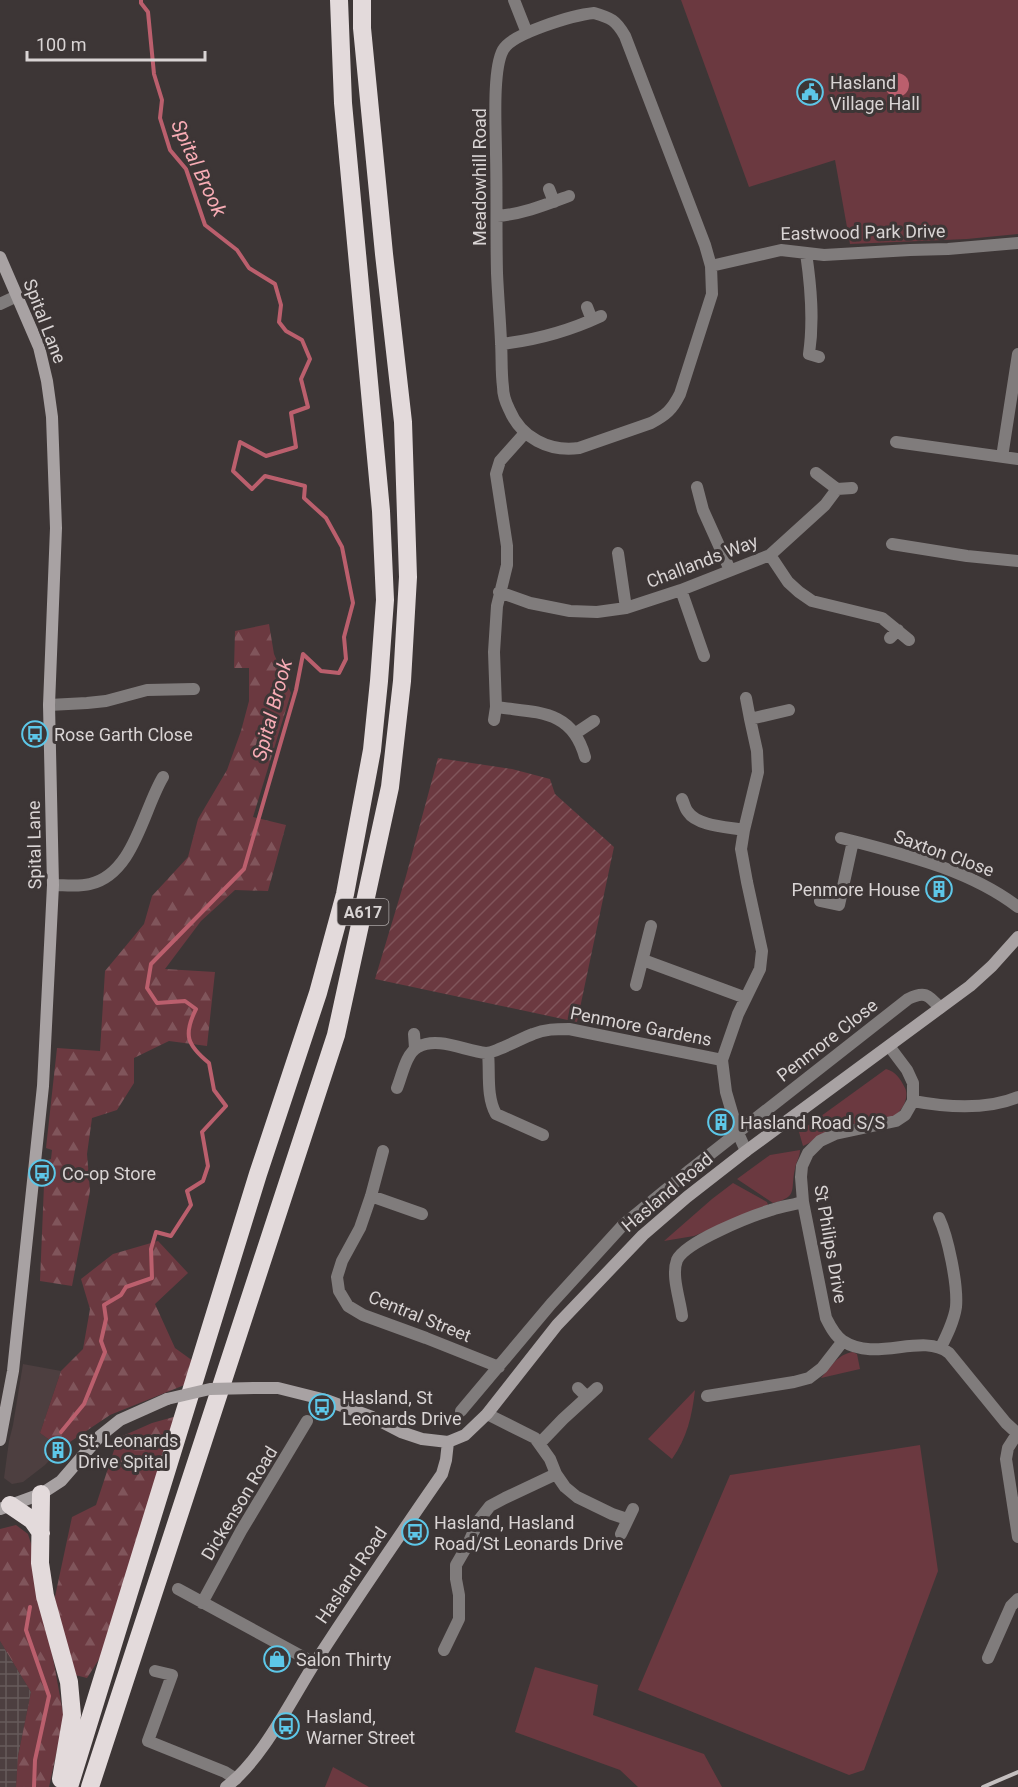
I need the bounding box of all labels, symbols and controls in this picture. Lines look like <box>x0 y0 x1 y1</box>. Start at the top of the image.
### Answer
scale bar <box>27 24 206 62</box>
text: 100 m <box>36 34 87 55</box>
place label: Hasland Village Hall <box>830 72 920 114</box>
public building icon: Hasland Village Hall <box>795 77 825 107</box>
street label: Meadowhill Road <box>469 108 490 246</box>
water label: Spital Brook <box>166 116 232 221</box>
street label: Eastwood Park Drive <box>780 220 946 244</box>
street label: Spital Lane <box>19 276 71 366</box>
street label: Challands Way <box>643 530 761 592</box>
water label: Spital Brook <box>247 655 297 763</box>
bus stop icon: Rose Garth Close <box>20 719 50 749</box>
place label: Rose Garth Close <box>54 724 193 745</box>
street label: Spital Lane <box>23 800 45 890</box>
street label: Saxton Close <box>891 825 997 881</box>
building icon: Penmore House <box>924 874 954 904</box>
place label: Penmore House <box>791 879 920 900</box>
road number: A617 <box>338 899 388 925</box>
street label: Penmore Close <box>772 994 882 1086</box>
street label: Penmore Gardens <box>568 1002 714 1050</box>
building icon: Hasland Road S/S <box>706 1107 736 1137</box>
place label: Hasland Road S/S <box>740 1112 886 1133</box>
street label: Hasland Road <box>617 1148 717 1236</box>
bus stop icon: Co-op Store <box>27 1158 57 1188</box>
place label: Co-op Store <box>62 1163 156 1184</box>
street label: St Philips Drive <box>810 1183 852 1305</box>
street label: Central Street <box>366 1286 475 1346</box>
place label: Hasland, St Leonards Drive <box>342 1387 462 1429</box>
bus stop icon: Hasland, St Leonards Drive <box>307 1392 337 1422</box>
place label: St. Leonards Drive Spital <box>78 1430 178 1472</box>
building icon: St. Leonards Drive Spital <box>43 1435 73 1465</box>
street label: Dickenson Road <box>197 1442 281 1564</box>
place label: Hasland, Hasland Road/St Leonards Drive <box>434 1512 623 1554</box>
bus stop icon: Hasland, Hasland Road/St Leonards Drive <box>400 1517 430 1547</box>
street label: Hasland Road <box>311 1523 391 1627</box>
shop icon: Salon Thirty <box>262 1644 292 1674</box>
place label: Salon Thirty <box>296 1649 392 1670</box>
place label: Hasland, Warner Street <box>306 1706 415 1748</box>
bus stop icon: Hasland, Warner Street <box>271 1711 301 1741</box>

